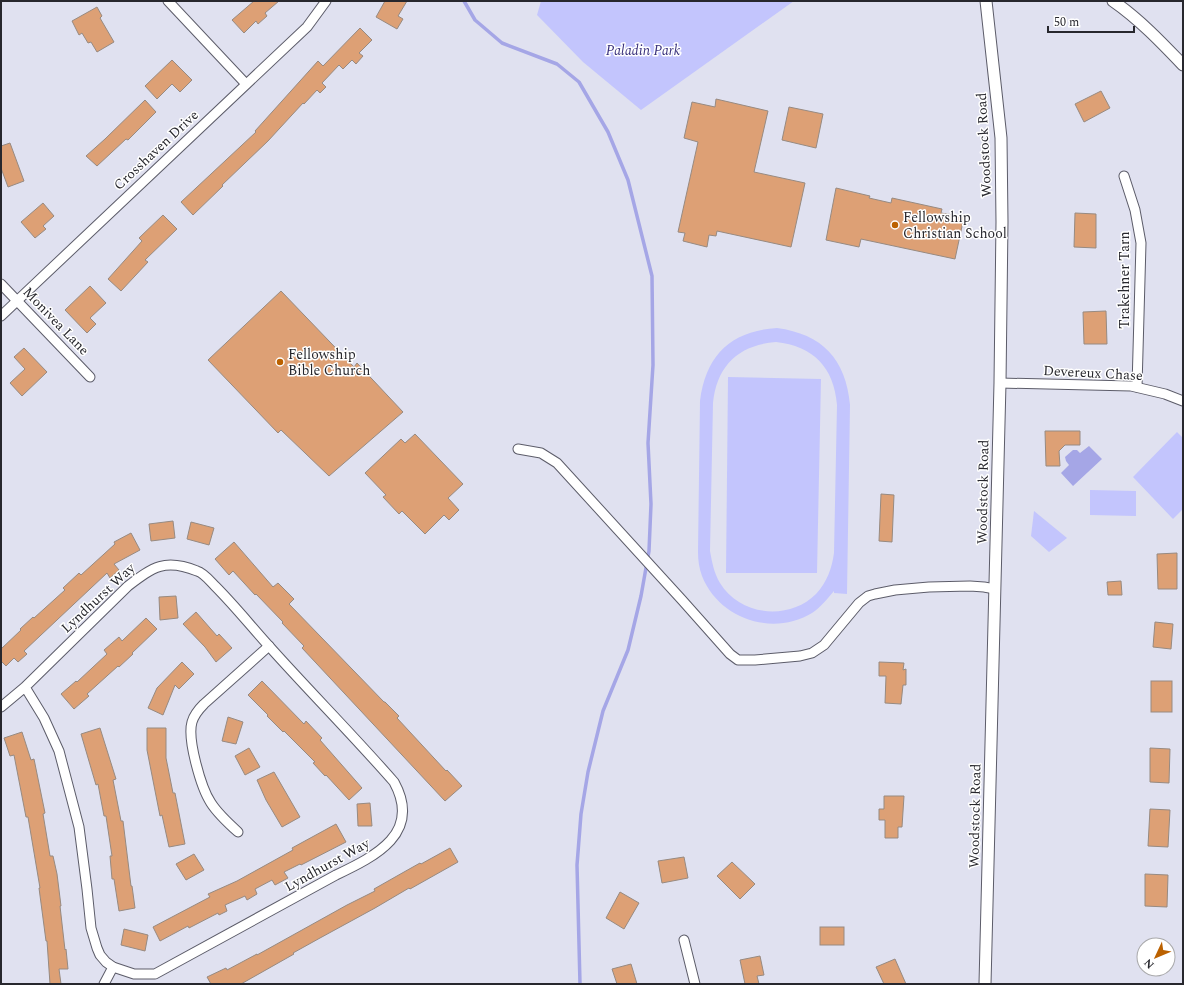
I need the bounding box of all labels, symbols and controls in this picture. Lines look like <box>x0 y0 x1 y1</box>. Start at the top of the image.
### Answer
scale bar <box>1048 8 1134 34</box>
text: 50 m <box>1054 13 1079 32</box>
park label: Paladin Park <box>606 40 681 61</box>
street label: Woodstock Road <box>971 92 997 198</box>
street label: Crosshaven Drive <box>109 105 203 195</box>
place label: Fellowship Christian School <box>903 207 1007 244</box>
marker: Fellowship Christian School <box>890 220 900 230</box>
street label: Trakehner Tarn <box>1114 231 1135 329</box>
street label: Monivea Lane <box>18 282 94 360</box>
place label: Fellowship Bible Church <box>288 344 370 381</box>
marker: Fellowship Bible Church <box>275 357 285 367</box>
street label: Devereux Chase <box>1043 360 1144 386</box>
street label: Woodstock Road <box>972 439 994 544</box>
street label: Lyndhurst Way <box>56 557 141 638</box>
street label: Woodstock Road <box>964 763 986 868</box>
street label: Lyndhurst Way <box>281 832 374 897</box>
north arrow <box>1136 937 1176 977</box>
text: N <box>1140 954 1158 973</box>

